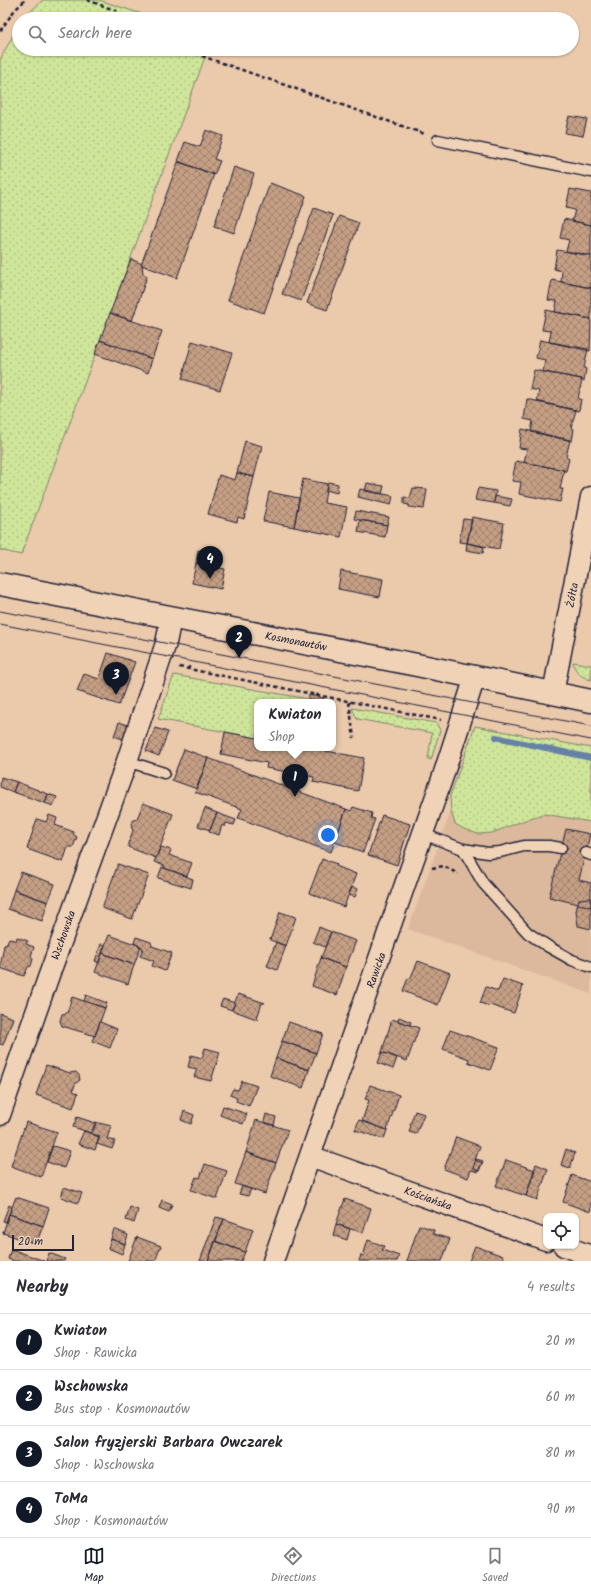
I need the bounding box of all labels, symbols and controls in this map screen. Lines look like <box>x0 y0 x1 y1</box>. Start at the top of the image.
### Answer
search box <box>12 12 579 56</box>
text: Search here <box>58 22 132 46</box>
icon: search <box>26 23 48 45</box>
pin: 4 <box>197 546 223 579</box>
street label: Żółta <box>562 581 584 609</box>
pin: 2 <box>226 625 252 658</box>
street label: Kosmonautów <box>263 627 329 657</box>
pin: 3 <box>103 662 129 695</box>
popup <box>254 699 336 751</box>
text: Kwiaton <box>268 703 322 727</box>
text: Shop <box>268 727 294 748</box>
pin: 1 <box>282 764 308 797</box>
your location <box>318 825 338 845</box>
street label: Wschowska <box>47 908 81 963</box>
street label: Rawicka <box>362 950 392 991</box>
street label: Kościańska <box>401 1182 454 1216</box>
map controls <box>543 1213 579 1249</box>
button: locate <box>543 1213 579 1249</box>
scale bar <box>12 1233 74 1252</box>
text: 20 m <box>18 1233 43 1251</box>
text: Nearby <box>16 1274 68 1301</box>
text: 4 results <box>527 1277 575 1298</box>
text: Kwiaton <box>54 1319 107 1343</box>
text: 1 <box>27 1331 31 1352</box>
text: 20 m <box>545 1331 575 1352</box>
text: Shop · Rawicka <box>54 1343 137 1364</box>
text: Wschowska <box>54 1375 128 1399</box>
text: 2 <box>25 1387 33 1408</box>
text: 60 m <box>546 1387 575 1408</box>
text: Bus stop · Kosmonautów <box>54 1399 190 1420</box>
text: Salon fryzjerski Barbara Owczarek <box>54 1431 282 1455</box>
text: 3 <box>25 1443 33 1464</box>
text: 80 m <box>545 1443 575 1464</box>
text: Shop · Wschowska <box>54 1455 154 1476</box>
text: ToMa <box>54 1487 88 1511</box>
text: 4 <box>25 1499 33 1520</box>
text: 90 m <box>547 1499 575 1520</box>
text: Shop · Kosmonautów <box>54 1511 168 1532</box>
tab: Map <box>83 1545 105 1587</box>
tab: Directions <box>271 1545 316 1587</box>
tab: Saved <box>482 1545 508 1587</box>

